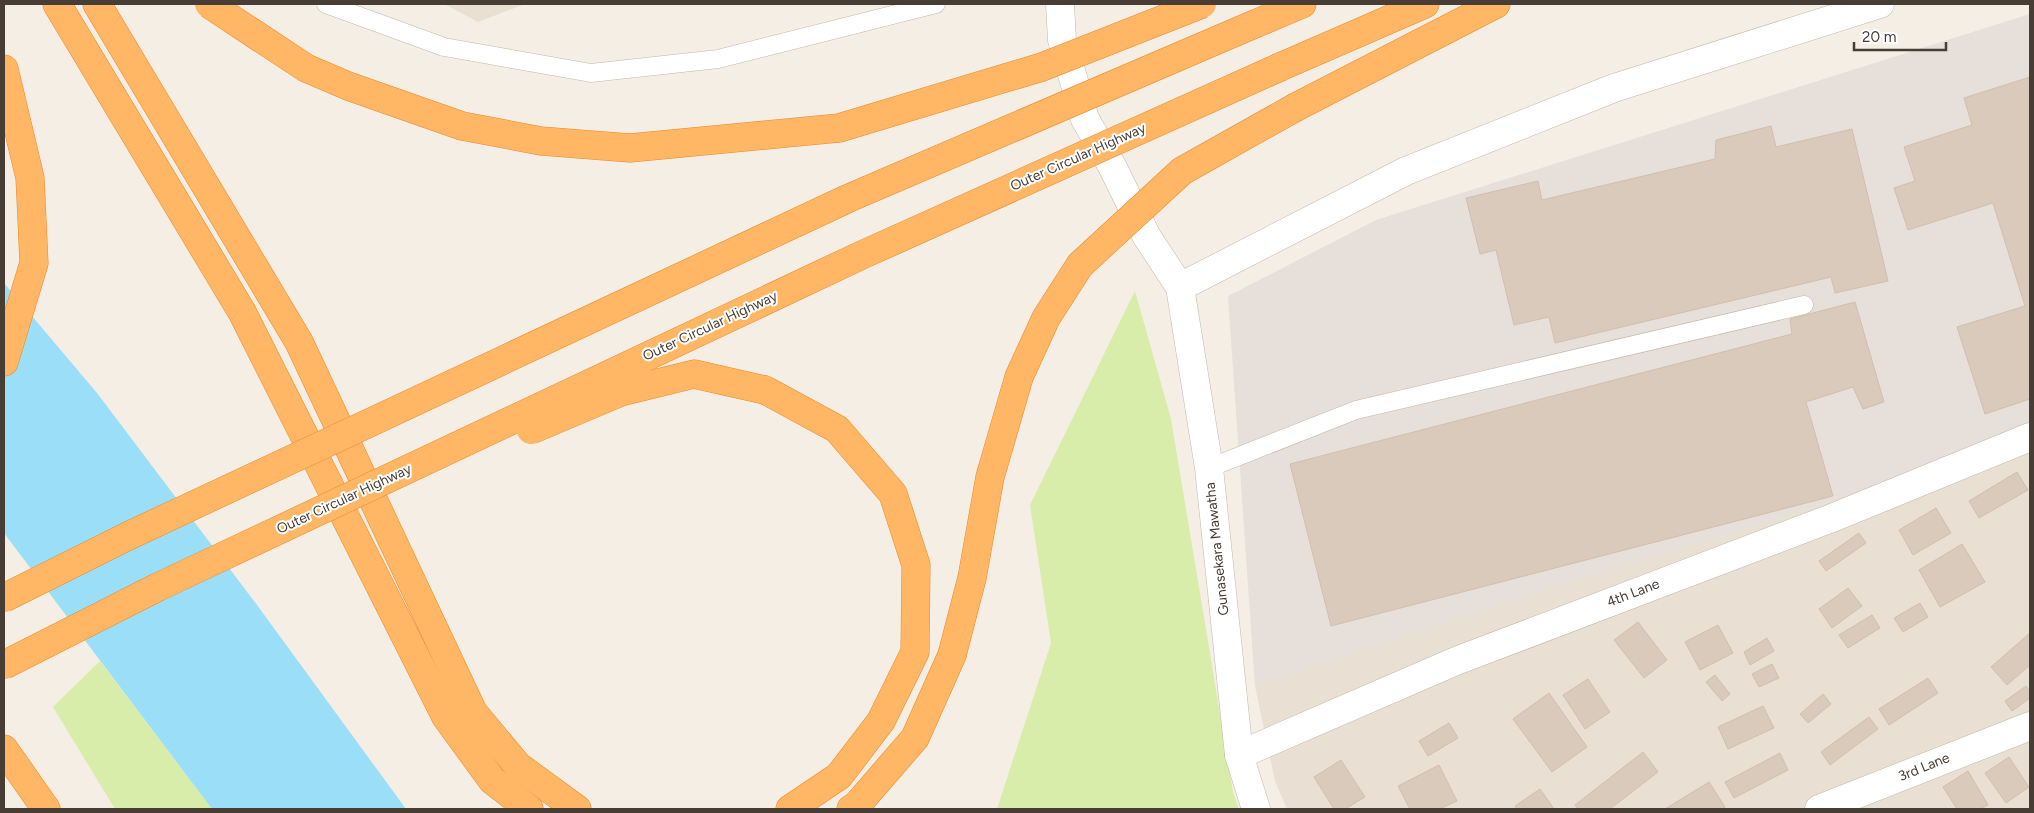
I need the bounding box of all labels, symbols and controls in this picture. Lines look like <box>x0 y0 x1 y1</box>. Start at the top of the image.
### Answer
scale bar <box>1854 20 1946 52</box>
text: 20 m <box>1862 28 1896 46</box>
street label: Outer Circular Highway <box>1008 119 1149 195</box>
street label: Outer Circular Highway <box>640 287 781 365</box>
street label: Outer Circular Highway <box>274 460 415 538</box>
street label: Gunasekara Mawatha <box>1202 482 1232 616</box>
street label: 4th Lane <box>1604 575 1662 611</box>
street label: 3rd Lane <box>1896 749 1952 785</box>

